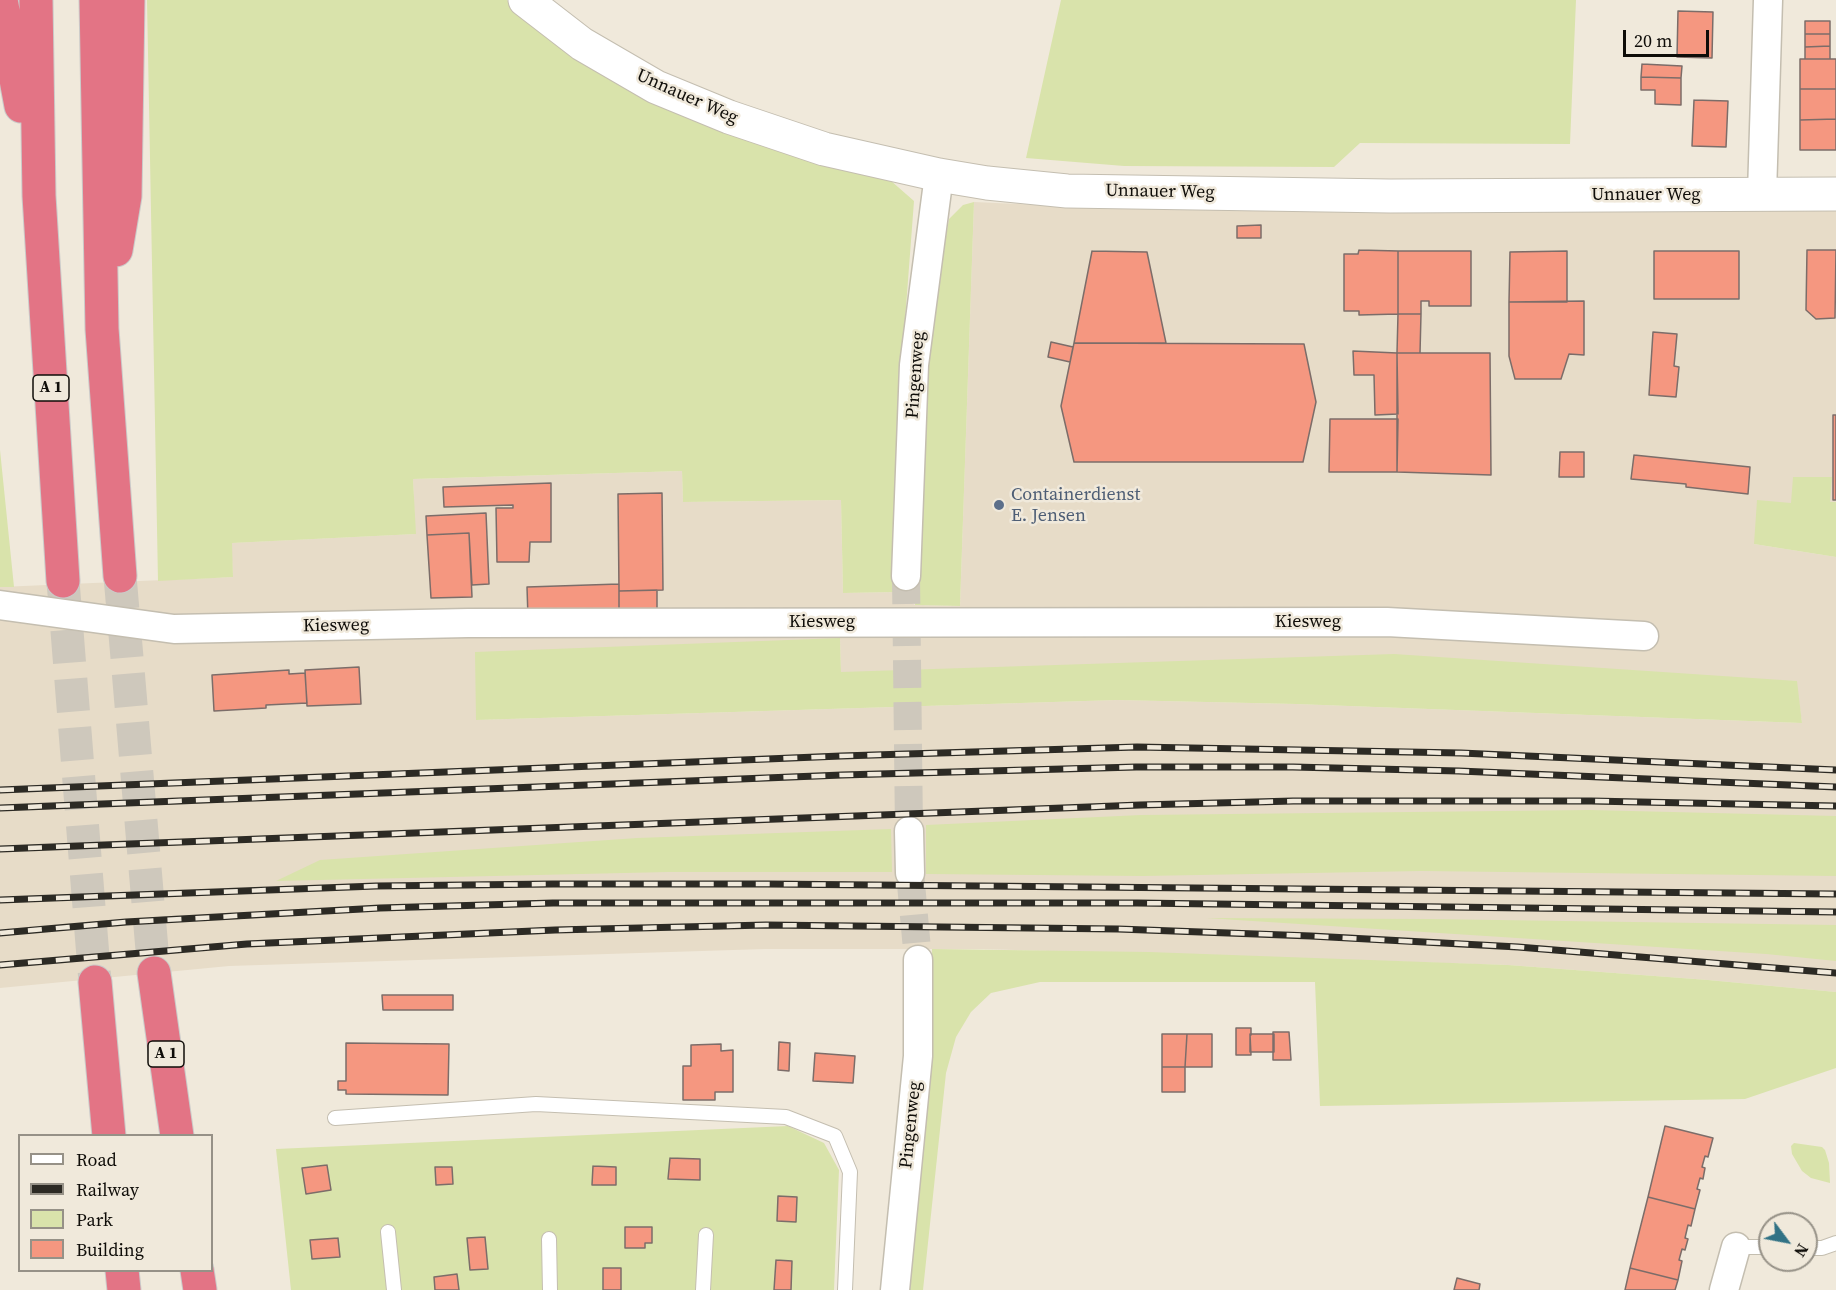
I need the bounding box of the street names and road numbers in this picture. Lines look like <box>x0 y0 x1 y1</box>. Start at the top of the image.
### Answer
street label: Unnauer Weg <box>633 65 741 129</box>
street label: Unnauer Weg <box>1105 180 1215 204</box>
street label: Unnauer Weg <box>1591 184 1701 206</box>
street label: Pingenweg <box>902 331 930 419</box>
road number: A 1 <box>33 375 69 401</box>
street label: Kiesweg <box>789 611 855 633</box>
street label: Kiesweg <box>1275 611 1341 633</box>
street label: Kiesweg <box>303 615 369 637</box>
road number: A 1 <box>148 1041 184 1067</box>
street label: Pingenweg <box>896 1080 926 1170</box>

